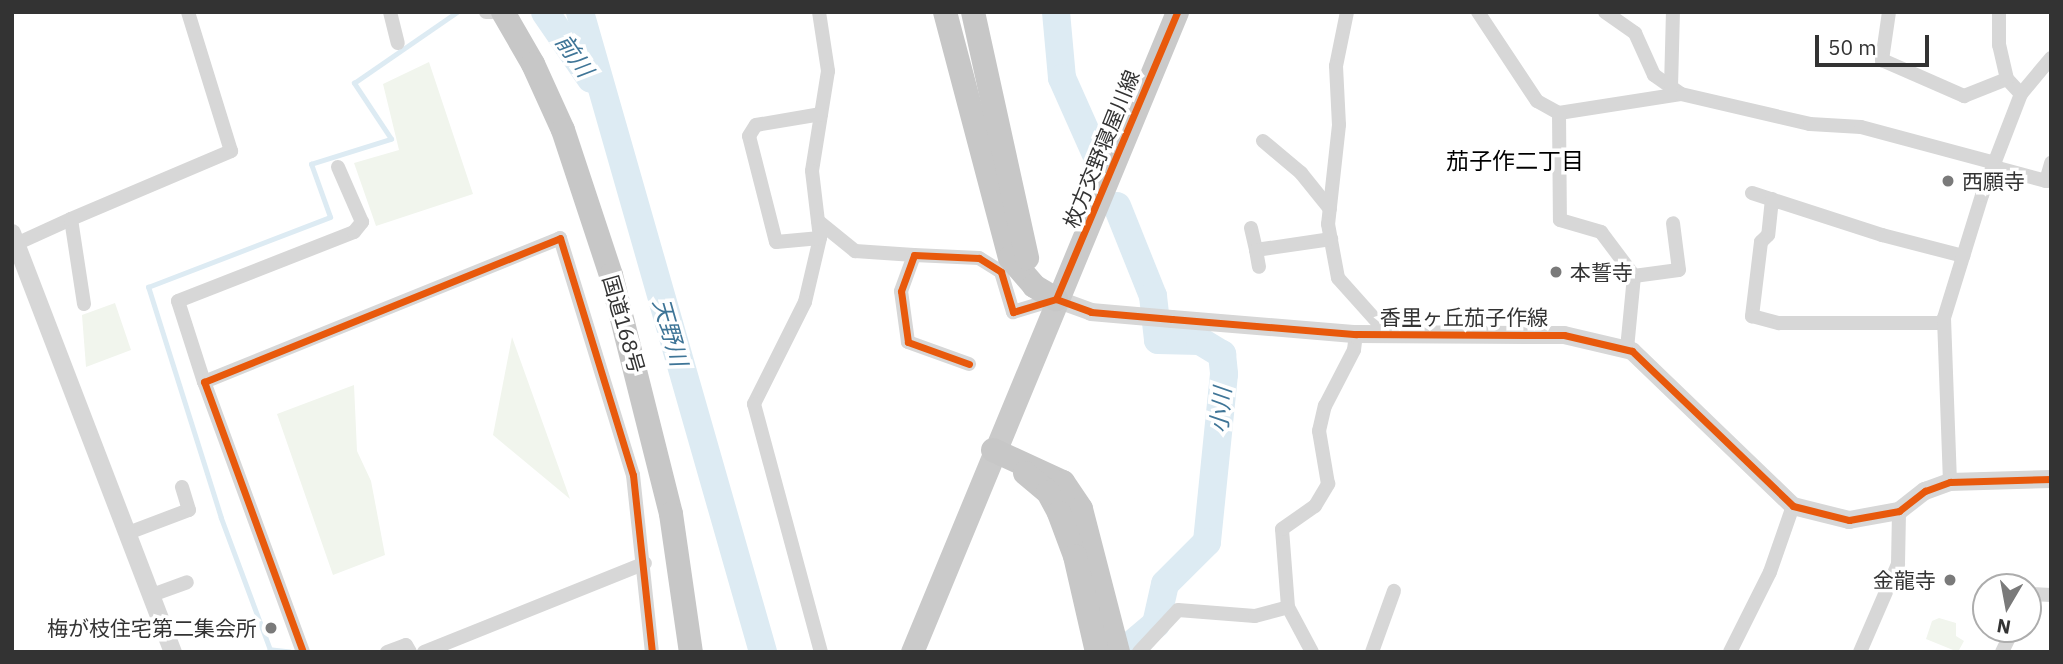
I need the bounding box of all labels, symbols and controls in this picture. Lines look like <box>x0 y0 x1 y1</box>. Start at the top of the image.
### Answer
scale bar <box>1818 21 1932 65</box>
water label: 前川 <box>551 28 599 82</box>
text: 50 m <box>1828 33 1877 61</box>
street label: 枚方交野寝屋川線 <box>1058 66 1144 232</box>
district label: 茄子作二丁目 <box>1446 146 1584 174</box>
place label: 西願寺 <box>1962 168 2025 194</box>
marker: 西願寺 <box>1940 173 1956 189</box>
place label: 本誓寺 <box>1570 259 1633 285</box>
marker: 本誓寺 <box>1548 264 1564 280</box>
street label: 国道168号 <box>598 272 650 376</box>
water label: 天野川 <box>648 295 694 369</box>
street label: 香里ヶ丘茄子作線 <box>1380 304 1548 330</box>
water label: 小川 <box>1204 386 1236 434</box>
place label: 金龍寺 <box>1873 567 1936 593</box>
marker: 金龍寺 <box>1942 572 1958 588</box>
north arrow <box>1972 573 2042 643</box>
text: N <box>1995 614 2013 640</box>
place label: 梅が枝住宅第二集会所 <box>47 615 257 641</box>
marker: 梅が枝住宅第二集会所 <box>263 620 279 636</box>

